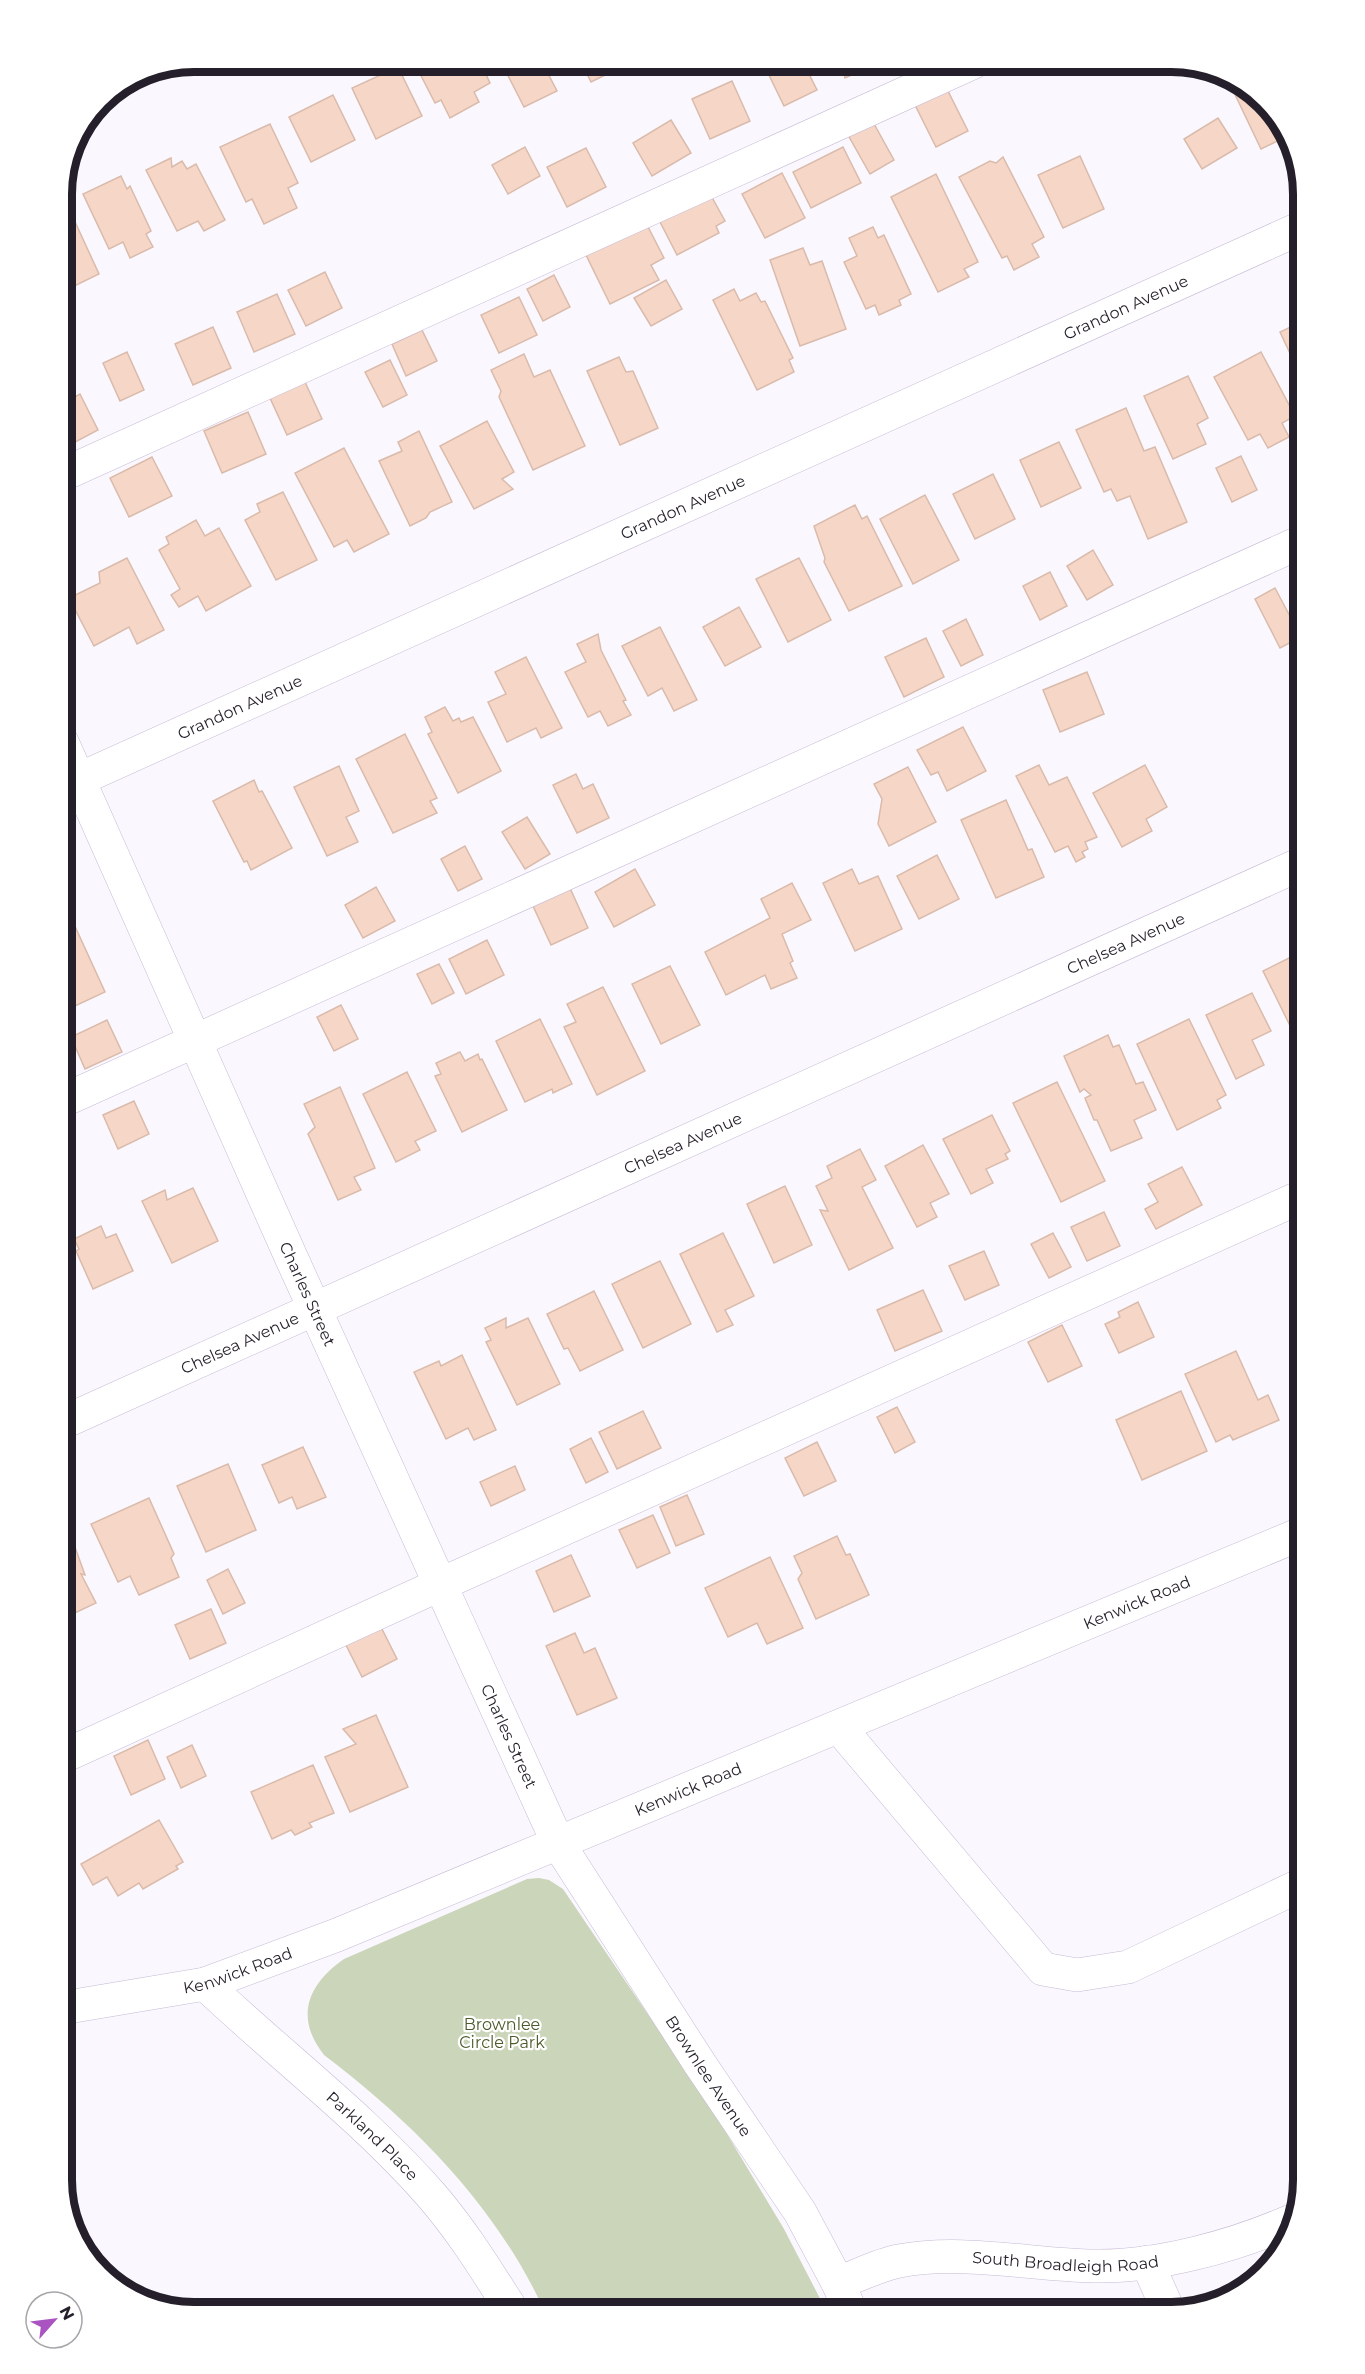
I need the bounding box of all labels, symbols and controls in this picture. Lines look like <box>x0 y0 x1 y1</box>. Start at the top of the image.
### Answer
street label: Grandon Avenue <box>1060 271 1191 343</box>
street label: Grandon Avenue <box>617 471 748 543</box>
street label: Grandon Avenue <box>174 670 305 743</box>
street label: Chelsea Avenue <box>1064 908 1188 978</box>
street label: Chelsea Avenue <box>621 1108 745 1178</box>
street label: Charles Street <box>276 1239 340 1349</box>
street label: Chelsea Avenue <box>178 1308 302 1378</box>
street label: Kenwick Road <box>1080 1571 1193 1633</box>
street label: Charles Street <box>477 1681 541 1792</box>
street label: Kenwick Road <box>632 1758 744 1820</box>
street label: Kenwick Road <box>182 1943 295 1997</box>
street label: Brownlee Avenue <box>662 2012 756 2140</box>
park label: Brownlee Circle Park <box>459 2015 545 2052</box>
street label: Parkland Place <box>323 2087 422 2184</box>
street label: South Broadleigh Road <box>972 2248 1160 2276</box>
north arrow <box>24 2290 84 2350</box>
text: N <box>55 2303 78 2323</box>

